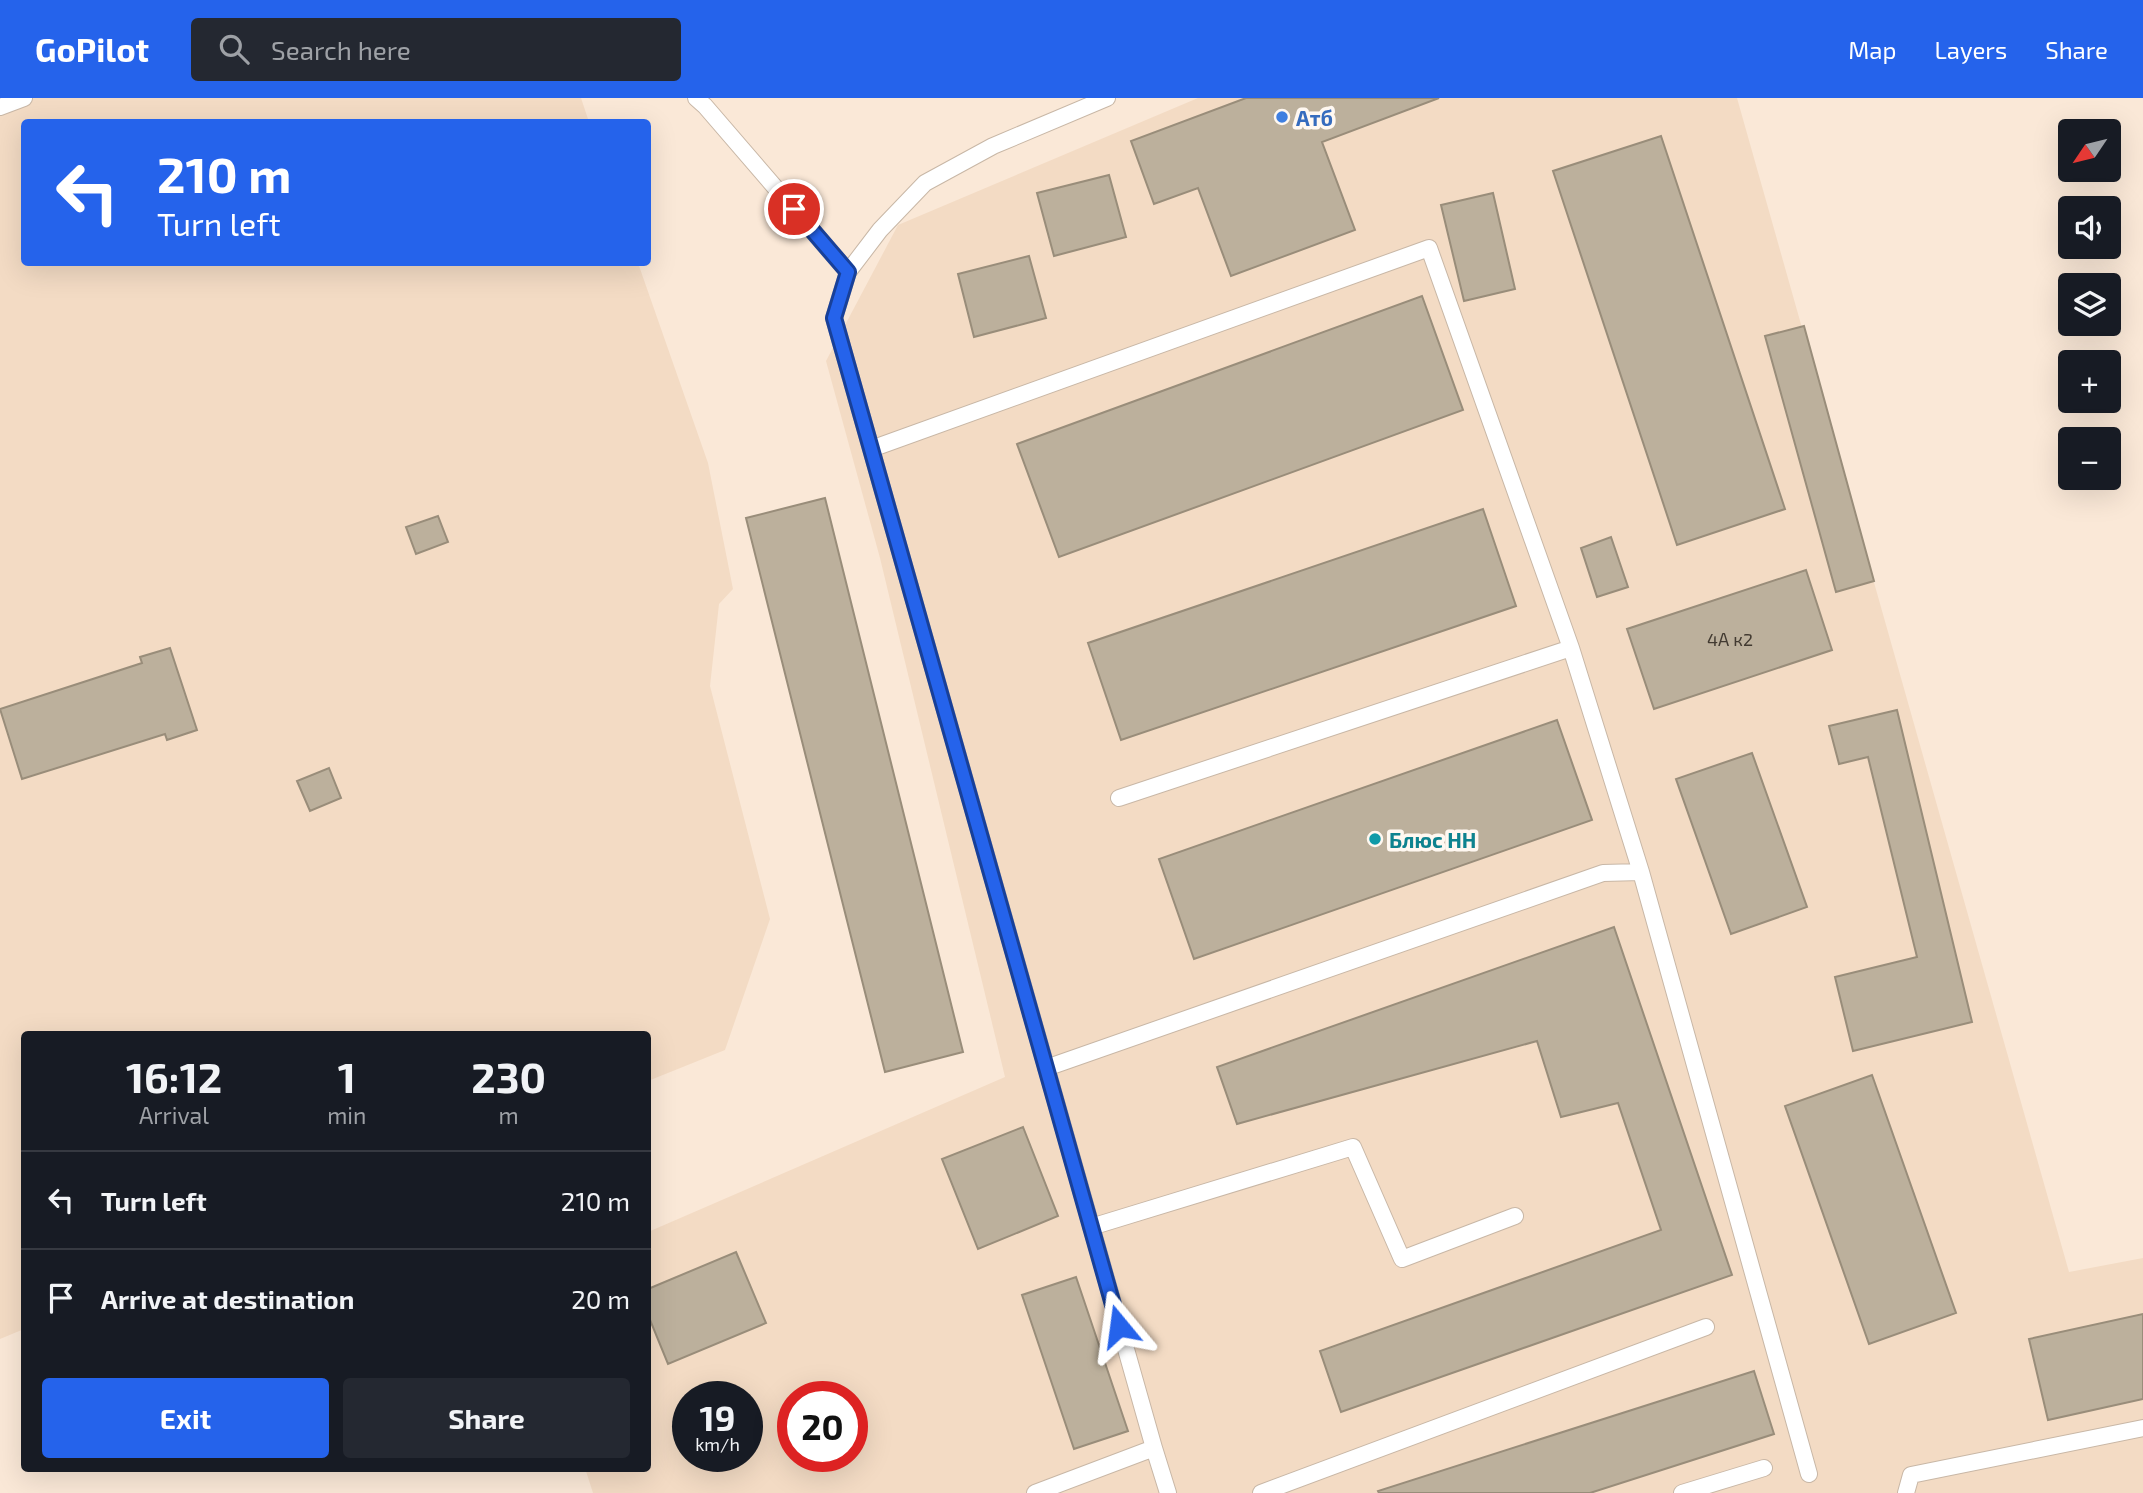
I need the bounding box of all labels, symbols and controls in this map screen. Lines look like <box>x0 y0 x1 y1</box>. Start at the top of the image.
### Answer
search box <box>191 18 681 81</box>
text: GoPilot <box>35 29 149 69</box>
icon: search <box>215 30 253 68</box>
text: Search here <box>271 34 411 65</box>
text: Map <box>1848 35 1896 64</box>
text: Layers <box>1934 35 2007 64</box>
text: Share <box>2045 35 2108 64</box>
place label: Атб <box>1296 105 1333 130</box>
marker: Атб <box>1274 109 1290 125</box>
north arrow <box>2058 119 2121 182</box>
map controls <box>2058 119 2121 490</box>
text: 210 m <box>157 144 291 203</box>
icon: left <box>42 147 133 238</box>
pin <box>764 179 824 239</box>
icon: arrive <box>775 190 813 228</box>
button: sound <box>2058 196 2121 259</box>
text: Turn left <box>157 204 281 242</box>
button: layers <box>2058 273 2121 336</box>
button: + <box>2058 350 2121 413</box>
button: − <box>2058 427 2121 490</box>
house number: 4А к2 <box>1707 628 1753 650</box>
place label: Блюс НН <box>1389 827 1476 852</box>
marker: Блюс НН <box>1367 831 1383 847</box>
text: 16:12 <box>126 1051 222 1101</box>
text: 1 <box>338 1051 356 1101</box>
text: 230 <box>471 1051 546 1101</box>
text: Arrival <box>139 1101 209 1129</box>
text: min <box>327 1101 366 1129</box>
text: m <box>499 1101 519 1129</box>
icon: left <box>42 1181 80 1219</box>
text: Turn left <box>101 1185 207 1216</box>
text: 210 m <box>561 1185 630 1216</box>
icon: arrive <box>42 1279 80 1317</box>
text: Arrive at destination <box>101 1283 354 1314</box>
text: 20 m <box>571 1283 630 1314</box>
position arrow <box>1082 1289 1156 1363</box>
button: Exit <box>42 1378 329 1458</box>
button: Share <box>343 1378 630 1458</box>
speed limit sign: 20 <box>777 1381 868 1472</box>
text: 19 <box>700 1396 735 1438</box>
text: km/h <box>695 1433 740 1455</box>

